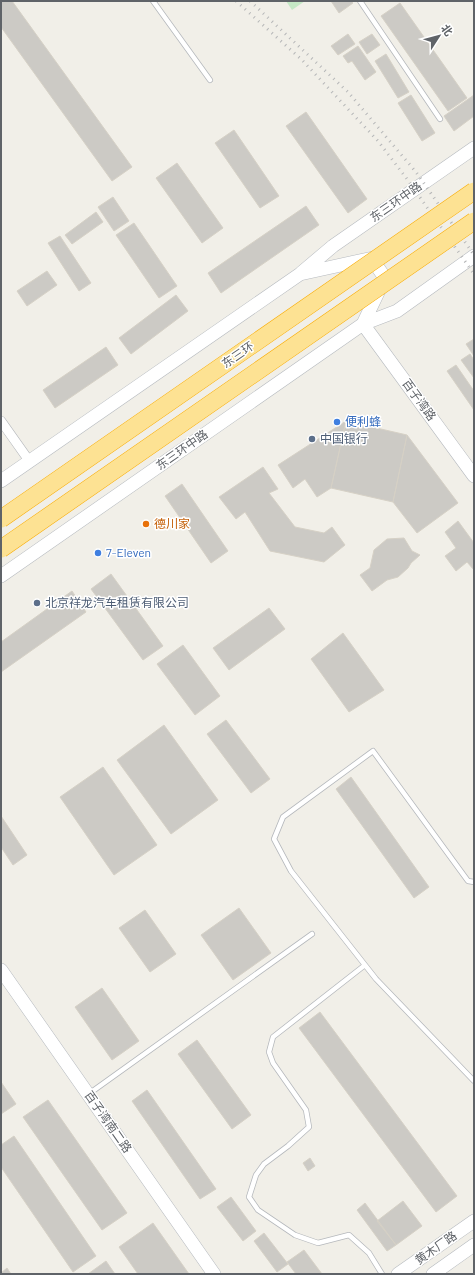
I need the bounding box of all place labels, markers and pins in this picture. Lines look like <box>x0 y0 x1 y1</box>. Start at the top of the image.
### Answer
place label: 便利蜂 <box>345 414 381 428</box>
marker: 便利蜂 <box>332 417 342 427</box>
place label: 中国银行 <box>320 431 368 445</box>
marker: 中国银行 <box>307 434 317 444</box>
place label: 德川家 <box>154 516 190 530</box>
marker: 德川家 <box>141 519 151 529</box>
place label: 7-Eleven <box>106 545 151 559</box>
marker: 7-Eleven <box>93 548 103 558</box>
place label: 北京祥龙汽车租赁有限公司 <box>45 595 189 609</box>
marker: 北京祥龙汽车租赁有限公司 <box>32 598 42 608</box>

